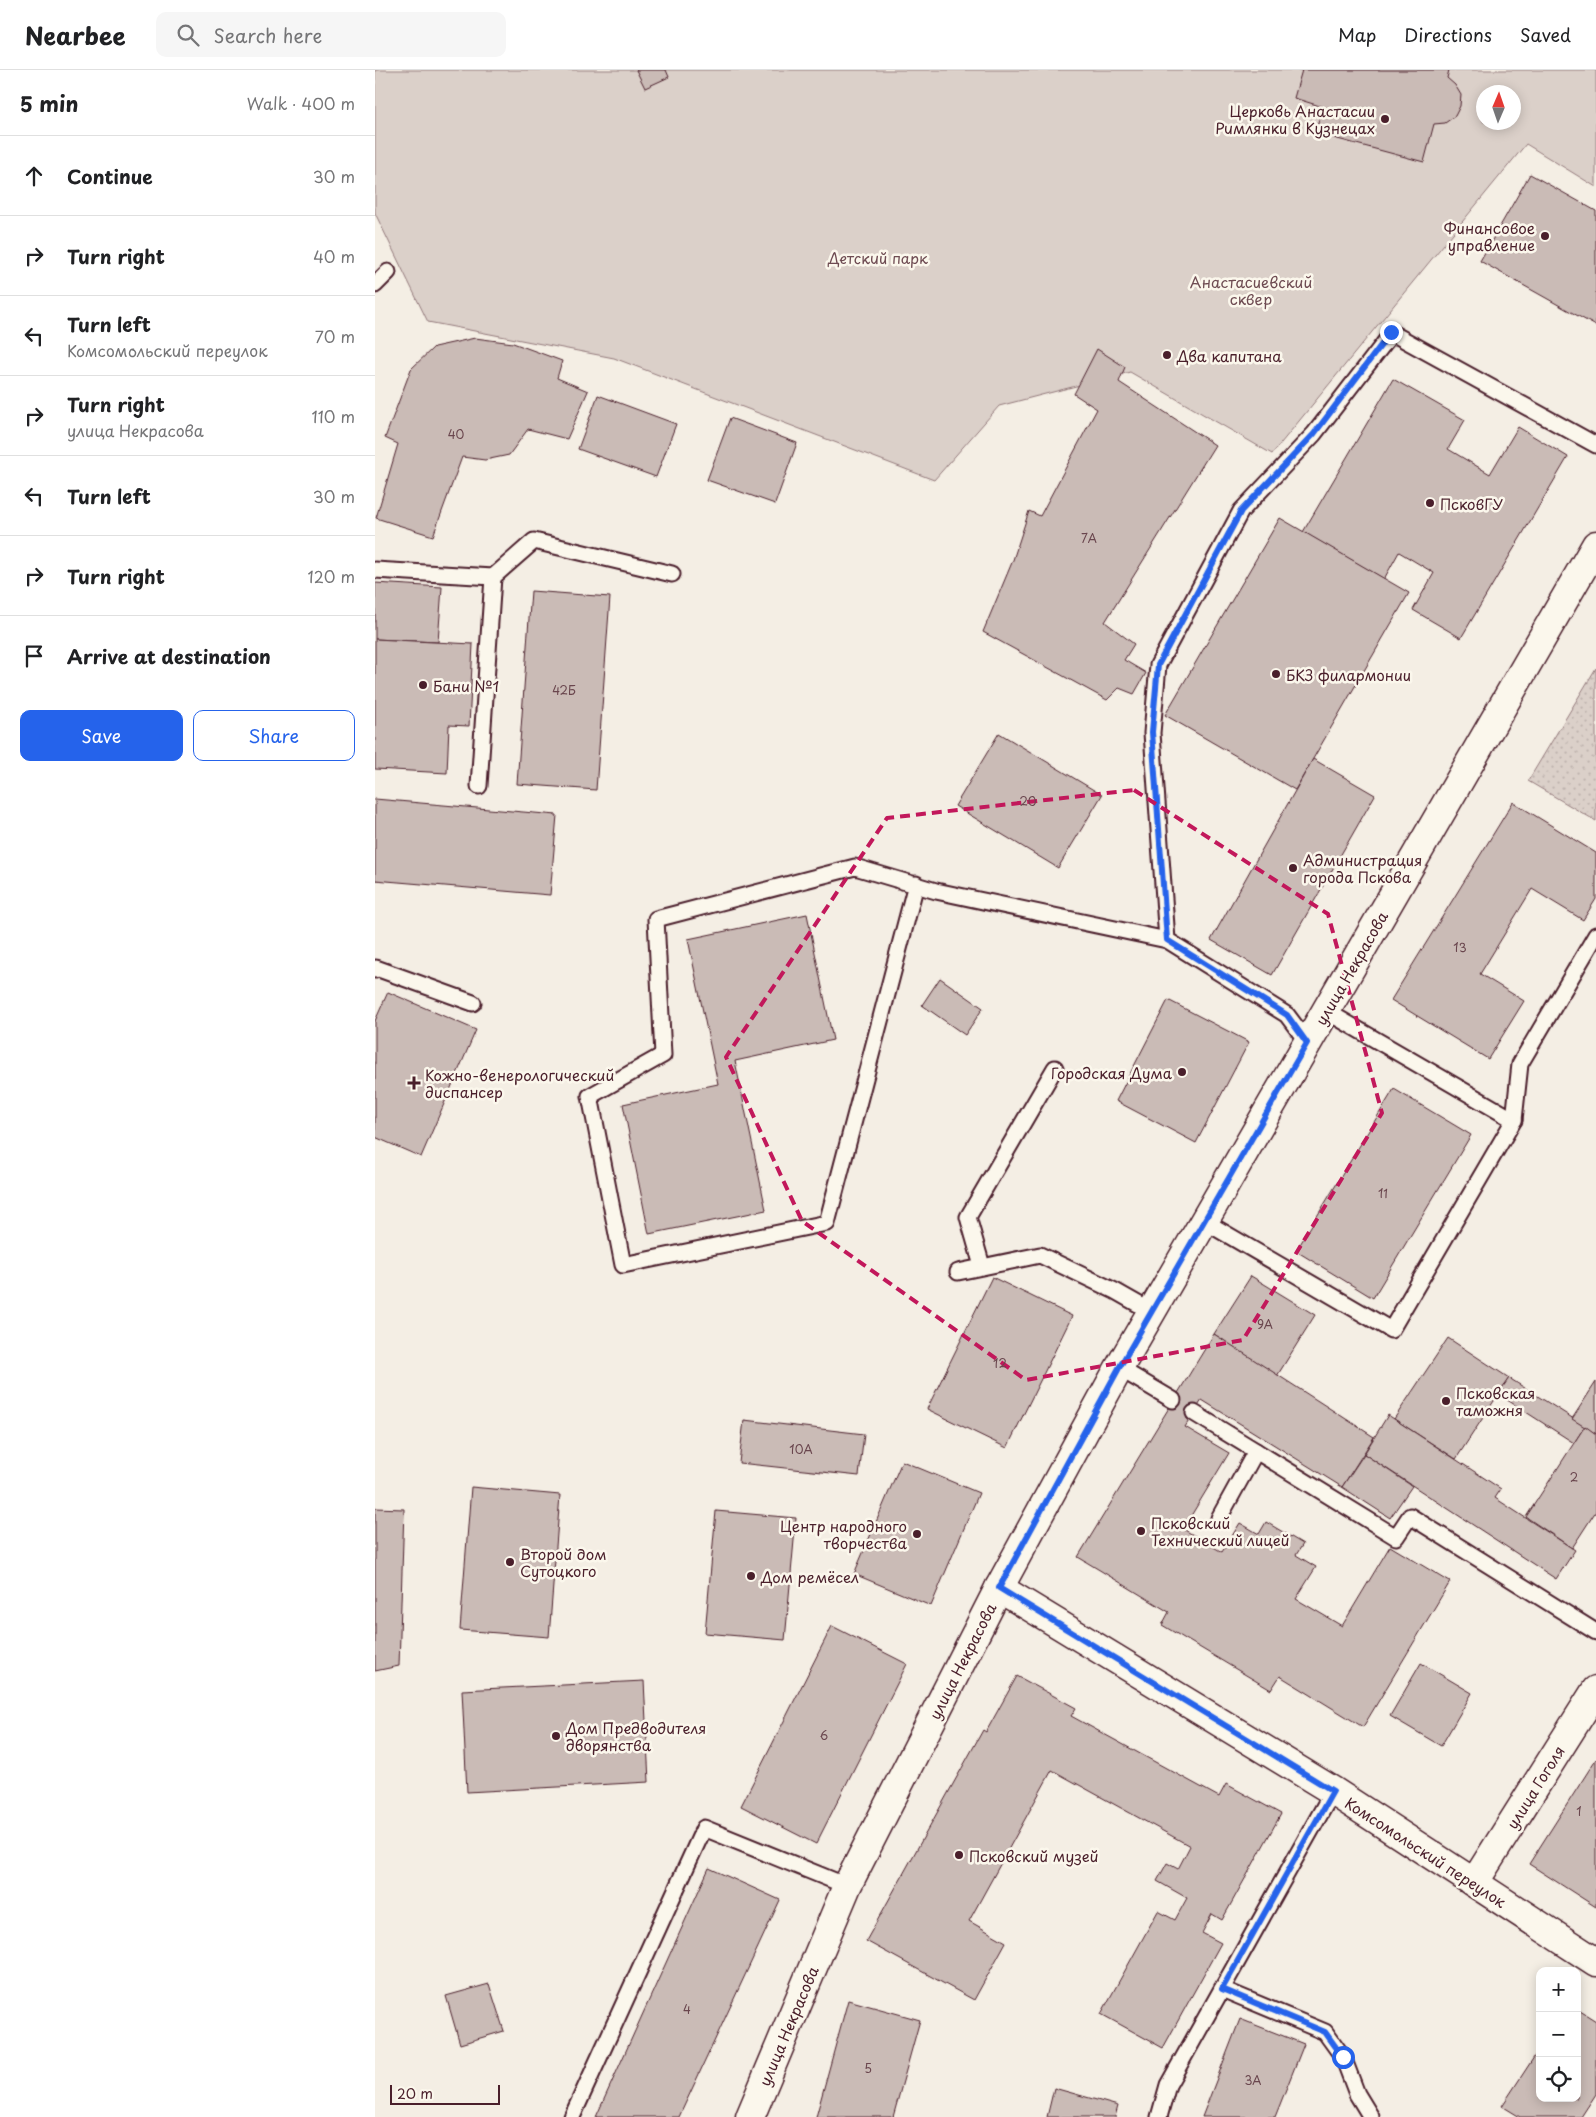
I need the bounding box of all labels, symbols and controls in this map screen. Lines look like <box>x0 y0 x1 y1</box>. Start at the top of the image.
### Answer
search box <box>156 12 506 57</box>
text: Nearbee <box>25 17 126 53</box>
icon: search <box>174 21 202 49</box>
text: Search here <box>214 21 322 49</box>
text: Map <box>1338 21 1376 48</box>
text: Directions <box>1404 21 1492 48</box>
text: Saved <box>1520 21 1571 48</box>
north arrow <box>1476 85 1521 130</box>
text: 5 min <box>20 87 78 119</box>
text: Walk · 400 m <box>247 91 355 115</box>
place label: Церковь Анастасии Римлянки в Кузнецах <box>1215 99 1375 139</box>
marker: Церковь Анастасии Римлянки в Кузнецах <box>1379 113 1391 125</box>
icon: ahead <box>20 162 48 190</box>
text: Continue <box>67 162 153 190</box>
text: 30 m <box>313 164 355 188</box>
place label: Финансовое управление <box>1444 216 1535 256</box>
marker: Финансовое управление <box>1539 230 1551 242</box>
icon: right <box>20 242 48 270</box>
text: Turn right <box>67 242 165 270</box>
text: 40 m <box>313 244 355 268</box>
park label: Детский парк <box>827 246 928 269</box>
park label: Анастасиевский сквер <box>1190 270 1312 310</box>
text: Turn left <box>67 310 151 338</box>
route end <box>1380 321 1403 344</box>
icon: left <box>20 322 48 350</box>
text: 70 m <box>315 324 355 348</box>
text: Комсомольский переулок <box>67 338 268 362</box>
place label: Два капитана <box>1176 344 1282 367</box>
marker: Два капитана <box>1161 349 1173 361</box>
text: Turn right <box>67 390 165 418</box>
icon: right <box>20 402 48 430</box>
text: 110 m <box>312 404 355 428</box>
text: улица Некрасова <box>67 418 204 442</box>
house number: 40 <box>448 425 465 443</box>
icon: left <box>20 482 48 510</box>
text: Turn left <box>67 482 151 510</box>
text: 30 m <box>313 484 355 508</box>
place label: ПсковГУ <box>1440 492 1503 515</box>
marker: ПсковГУ <box>1424 497 1436 509</box>
house number: 7А <box>1081 529 1097 547</box>
icon: right <box>20 562 48 590</box>
text: Turn right <box>67 562 165 590</box>
text: 120 m <box>308 564 355 588</box>
icon: arrive <box>20 642 48 670</box>
text: Arrive at destination <box>67 642 271 670</box>
place label: БКЗ филармонии <box>1286 663 1411 686</box>
marker: БКЗ филармонии <box>1270 668 1282 680</box>
place label: Бани №1 <box>433 674 499 697</box>
marker: Бани №1 <box>417 679 429 691</box>
house number: 42Б <box>552 681 576 699</box>
button: Save <box>20 710 183 761</box>
button: Share <box>193 710 355 761</box>
house number: 20 <box>1019 792 1037 810</box>
place label: Администрация города Пскова <box>1303 848 1422 888</box>
marker: Администрация города Пскова <box>1287 862 1299 874</box>
street label: улица Некрасова <box>1309 906 1393 1029</box>
house number: 13 <box>1453 938 1467 956</box>
place label: Городская Дума <box>1051 1061 1173 1084</box>
place label: Кожно-венерологический диспансер <box>425 1063 614 1103</box>
marker: Городская Дума <box>1176 1066 1188 1078</box>
marker: Кожно-венерологический диспансер <box>407 1076 421 1090</box>
house number: 11 <box>1378 1184 1388 1202</box>
house number: 9А <box>1257 1315 1273 1333</box>
house number: 12 <box>993 1354 1007 1372</box>
place label: Псковская таможня <box>1456 1381 1535 1421</box>
marker: Псковская таможня <box>1440 1395 1452 1407</box>
house number: 10А <box>789 1440 813 1458</box>
house number: 2 <box>1570 1468 1578 1486</box>
place label: Псковский Технический лицей <box>1151 1511 1290 1551</box>
place label: Центр народного творчества <box>780 1514 908 1554</box>
marker: Псковский Технический лицей <box>1135 1525 1147 1537</box>
marker: Центр народного творчества <box>911 1528 923 1540</box>
place label: Второй дом Сутоцкого <box>520 1542 607 1582</box>
marker: Второй дом Сутоцкого <box>504 1556 516 1568</box>
place label: Дом ремёсел <box>760 1565 859 1588</box>
marker: Дом ремёсел <box>745 1570 757 1582</box>
street label: улица Некрасова <box>923 1598 1002 1723</box>
place label: Дом Предводителя дворянства <box>565 1716 706 1756</box>
house number: 6 <box>820 1726 828 1744</box>
marker: Дом Предводителя дворянства <box>550 1730 562 1742</box>
street label: улица Гоголя <box>1500 1741 1570 1833</box>
street label: Комсомольский переулок <box>1341 1791 1511 1913</box>
house number: 1 <box>1576 1802 1582 1820</box>
place label: Псковский музей <box>969 1844 1099 1867</box>
marker: Псковский музей <box>953 1849 965 1861</box>
street label: улица Некрасова <box>752 1962 824 2090</box>
map controls <box>1536 1967 1581 2102</box>
button: + <box>1536 1967 1581 2012</box>
house number: 4 <box>683 2000 691 2018</box>
button: − <box>1536 2012 1581 2057</box>
route start <box>1332 2046 1355 2069</box>
button: locate <box>1536 2057 1581 2102</box>
house number: 5 <box>864 2059 872 2077</box>
house number: 3А <box>1244 2071 1262 2089</box>
scale bar <box>390 2082 500 2105</box>
text: 20 m <box>397 2083 433 2104</box>

